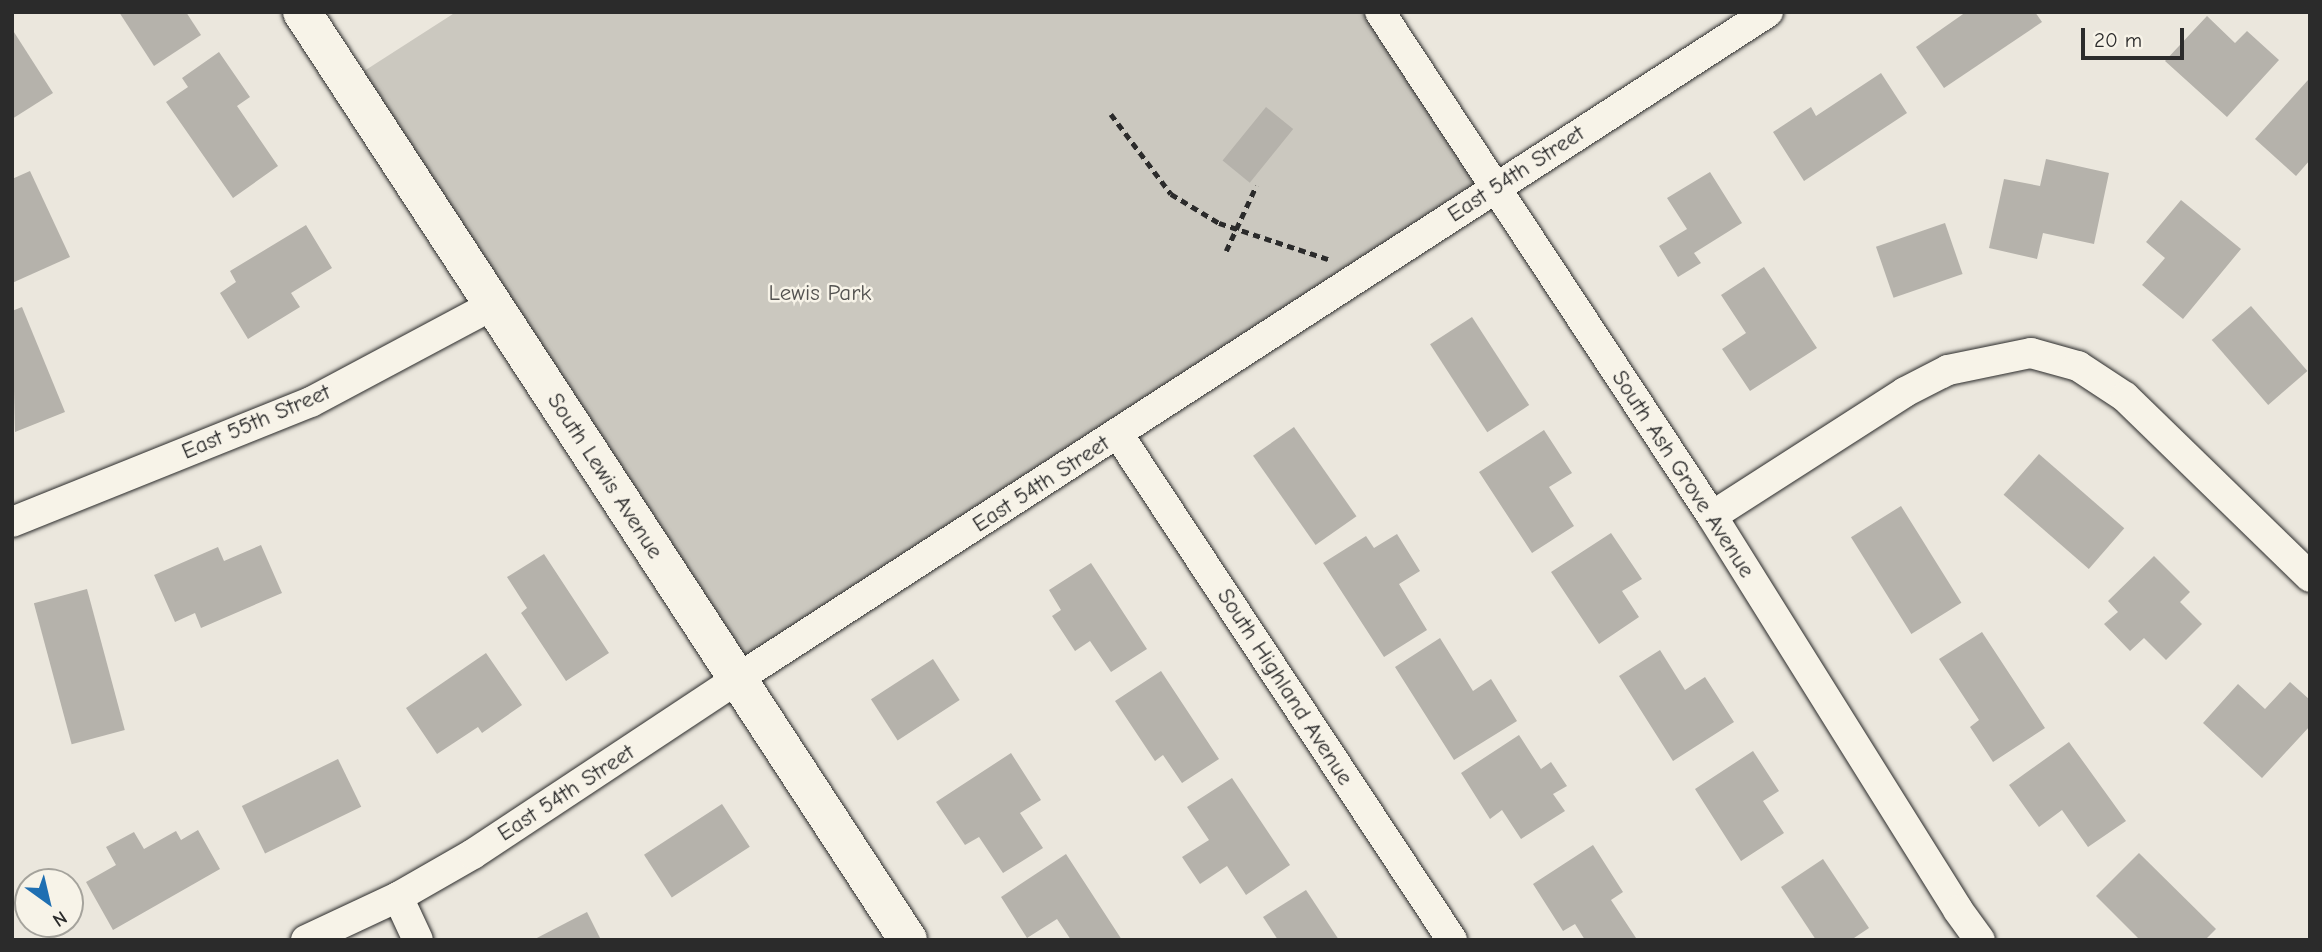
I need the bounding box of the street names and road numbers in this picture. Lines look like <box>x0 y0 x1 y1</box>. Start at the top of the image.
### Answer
street label: East 54th Street <box>1443 120 1589 228</box>
street label: South Ash Grove Avenue <box>1606 365 1760 583</box>
street label: East 55th Street <box>178 378 334 466</box>
street label: South Lewis Avenue <box>541 388 669 564</box>
street label: East 54th Street <box>968 430 1114 538</box>
street label: South Highland Avenue <box>1211 583 1359 791</box>
street label: East 54th Street <box>493 739 639 847</box>

